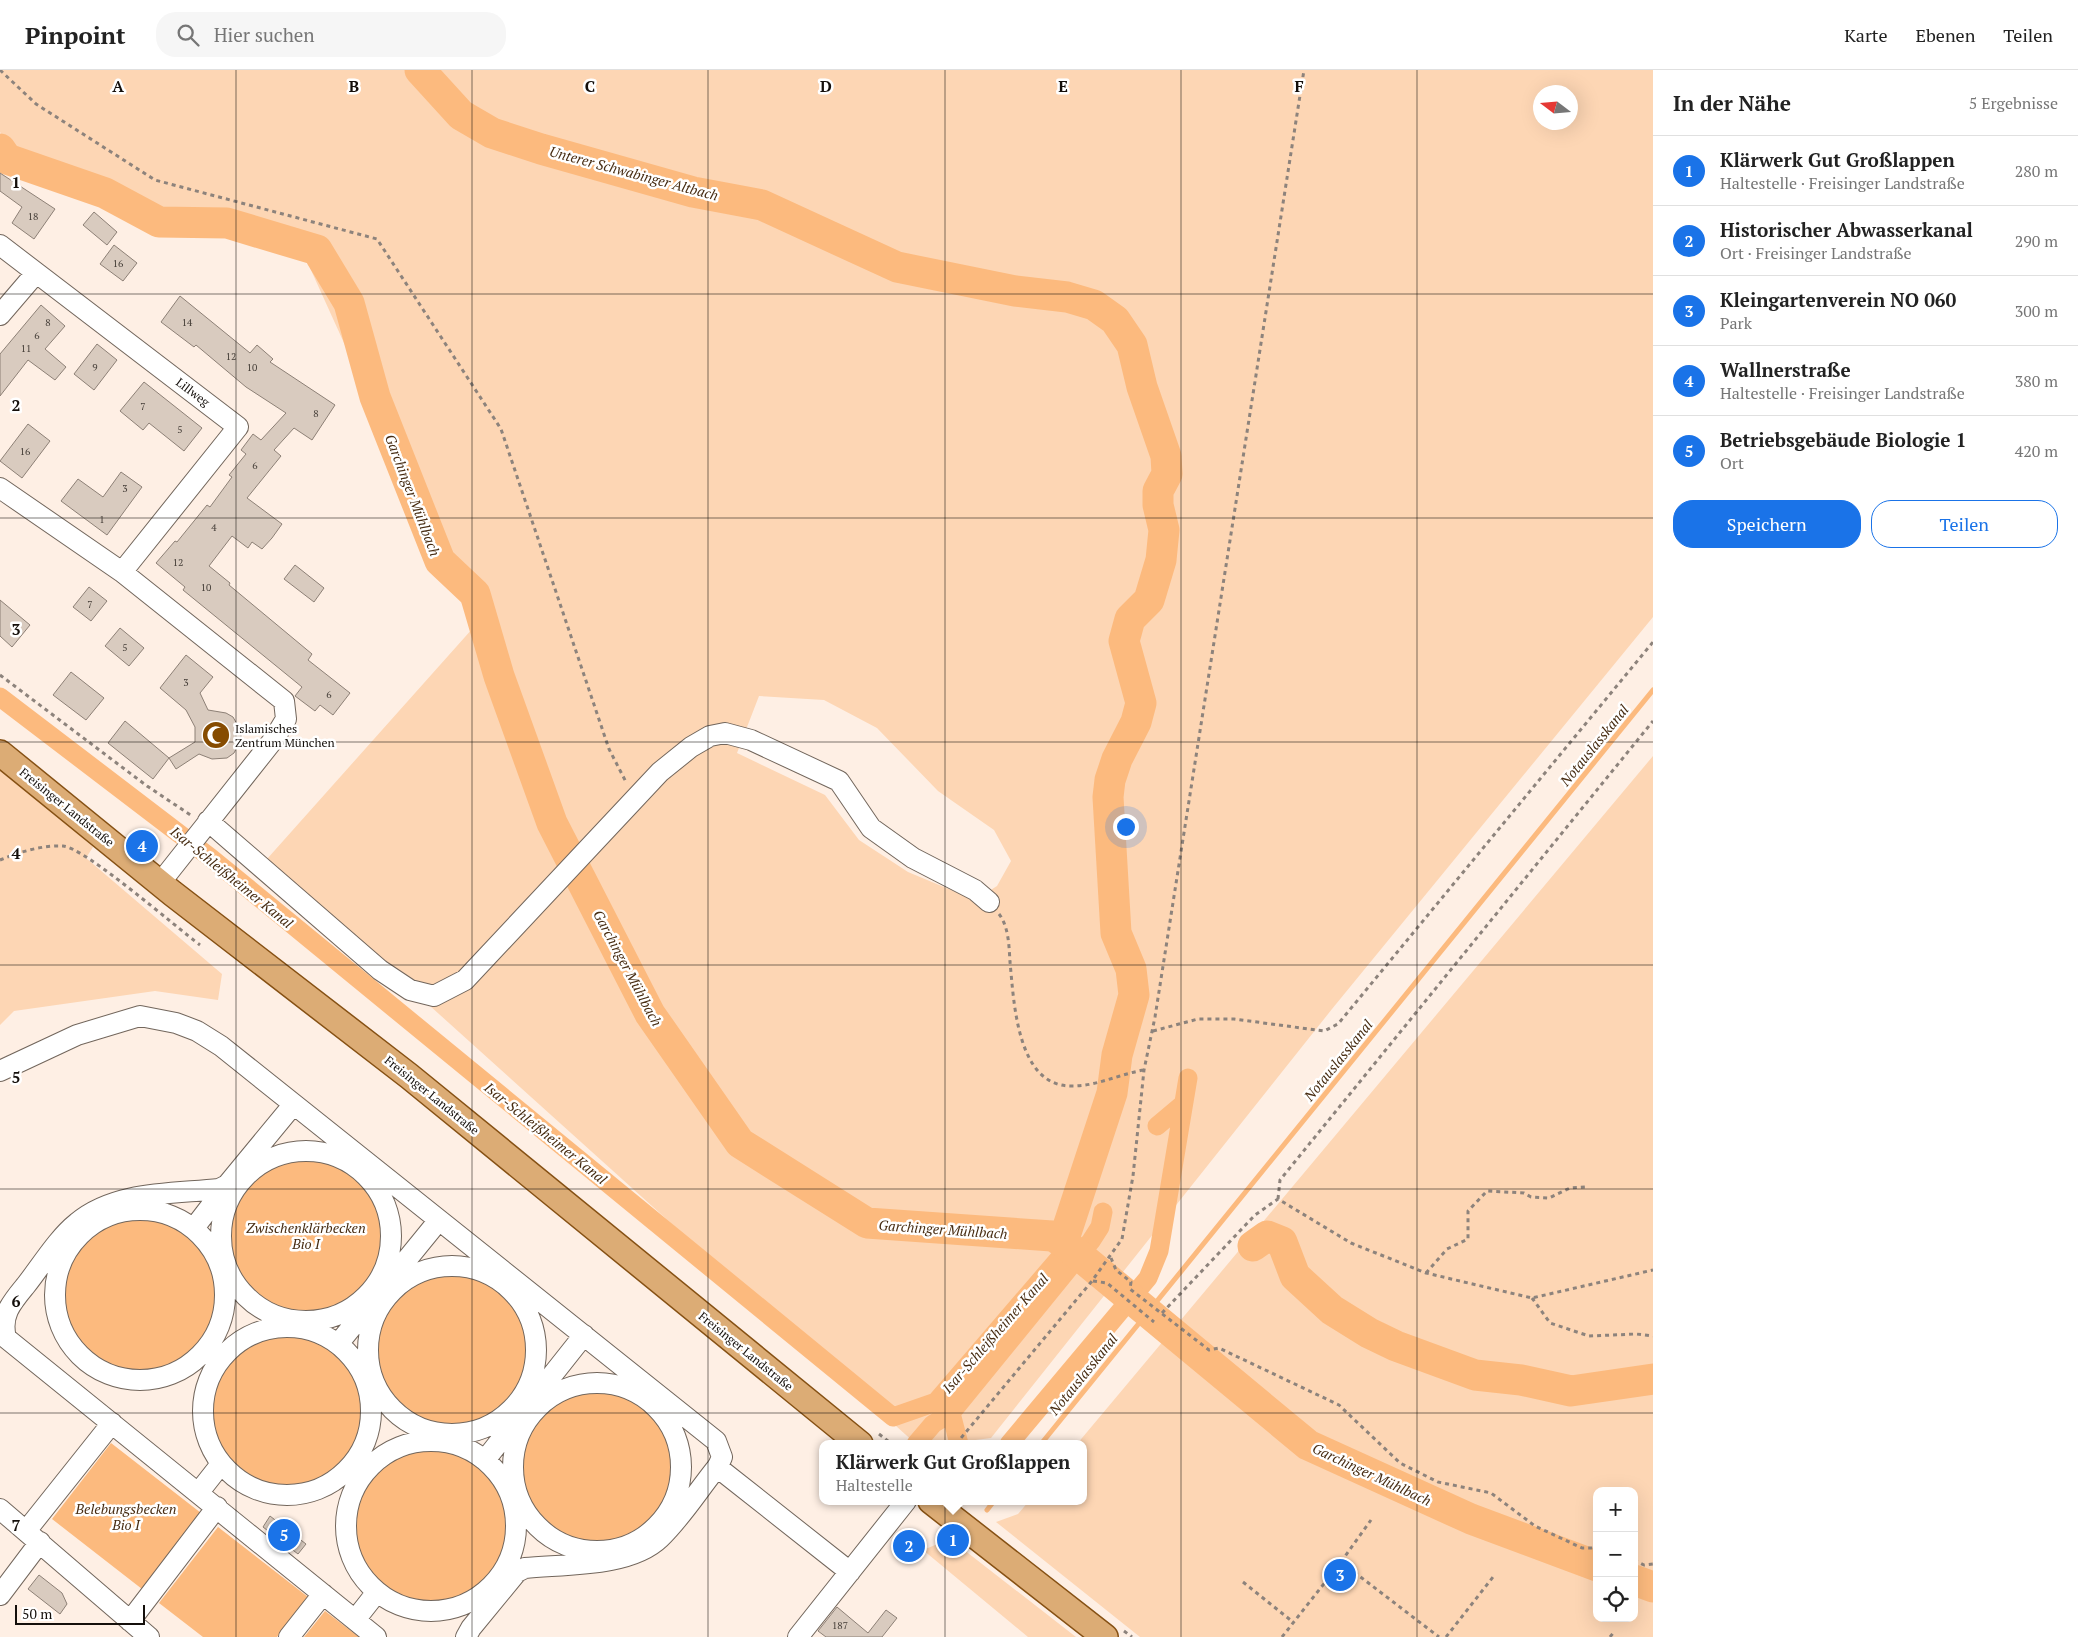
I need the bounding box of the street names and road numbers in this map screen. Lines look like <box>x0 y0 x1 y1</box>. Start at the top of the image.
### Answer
street label: Lillweg <box>173 374 213 410</box>
street label: Freisinger Landstraße <box>17 764 117 850</box>
street label: Freisinger Landstraße <box>382 1052 482 1138</box>
street label: Freisinger Landstraße <box>696 1308 796 1394</box>

